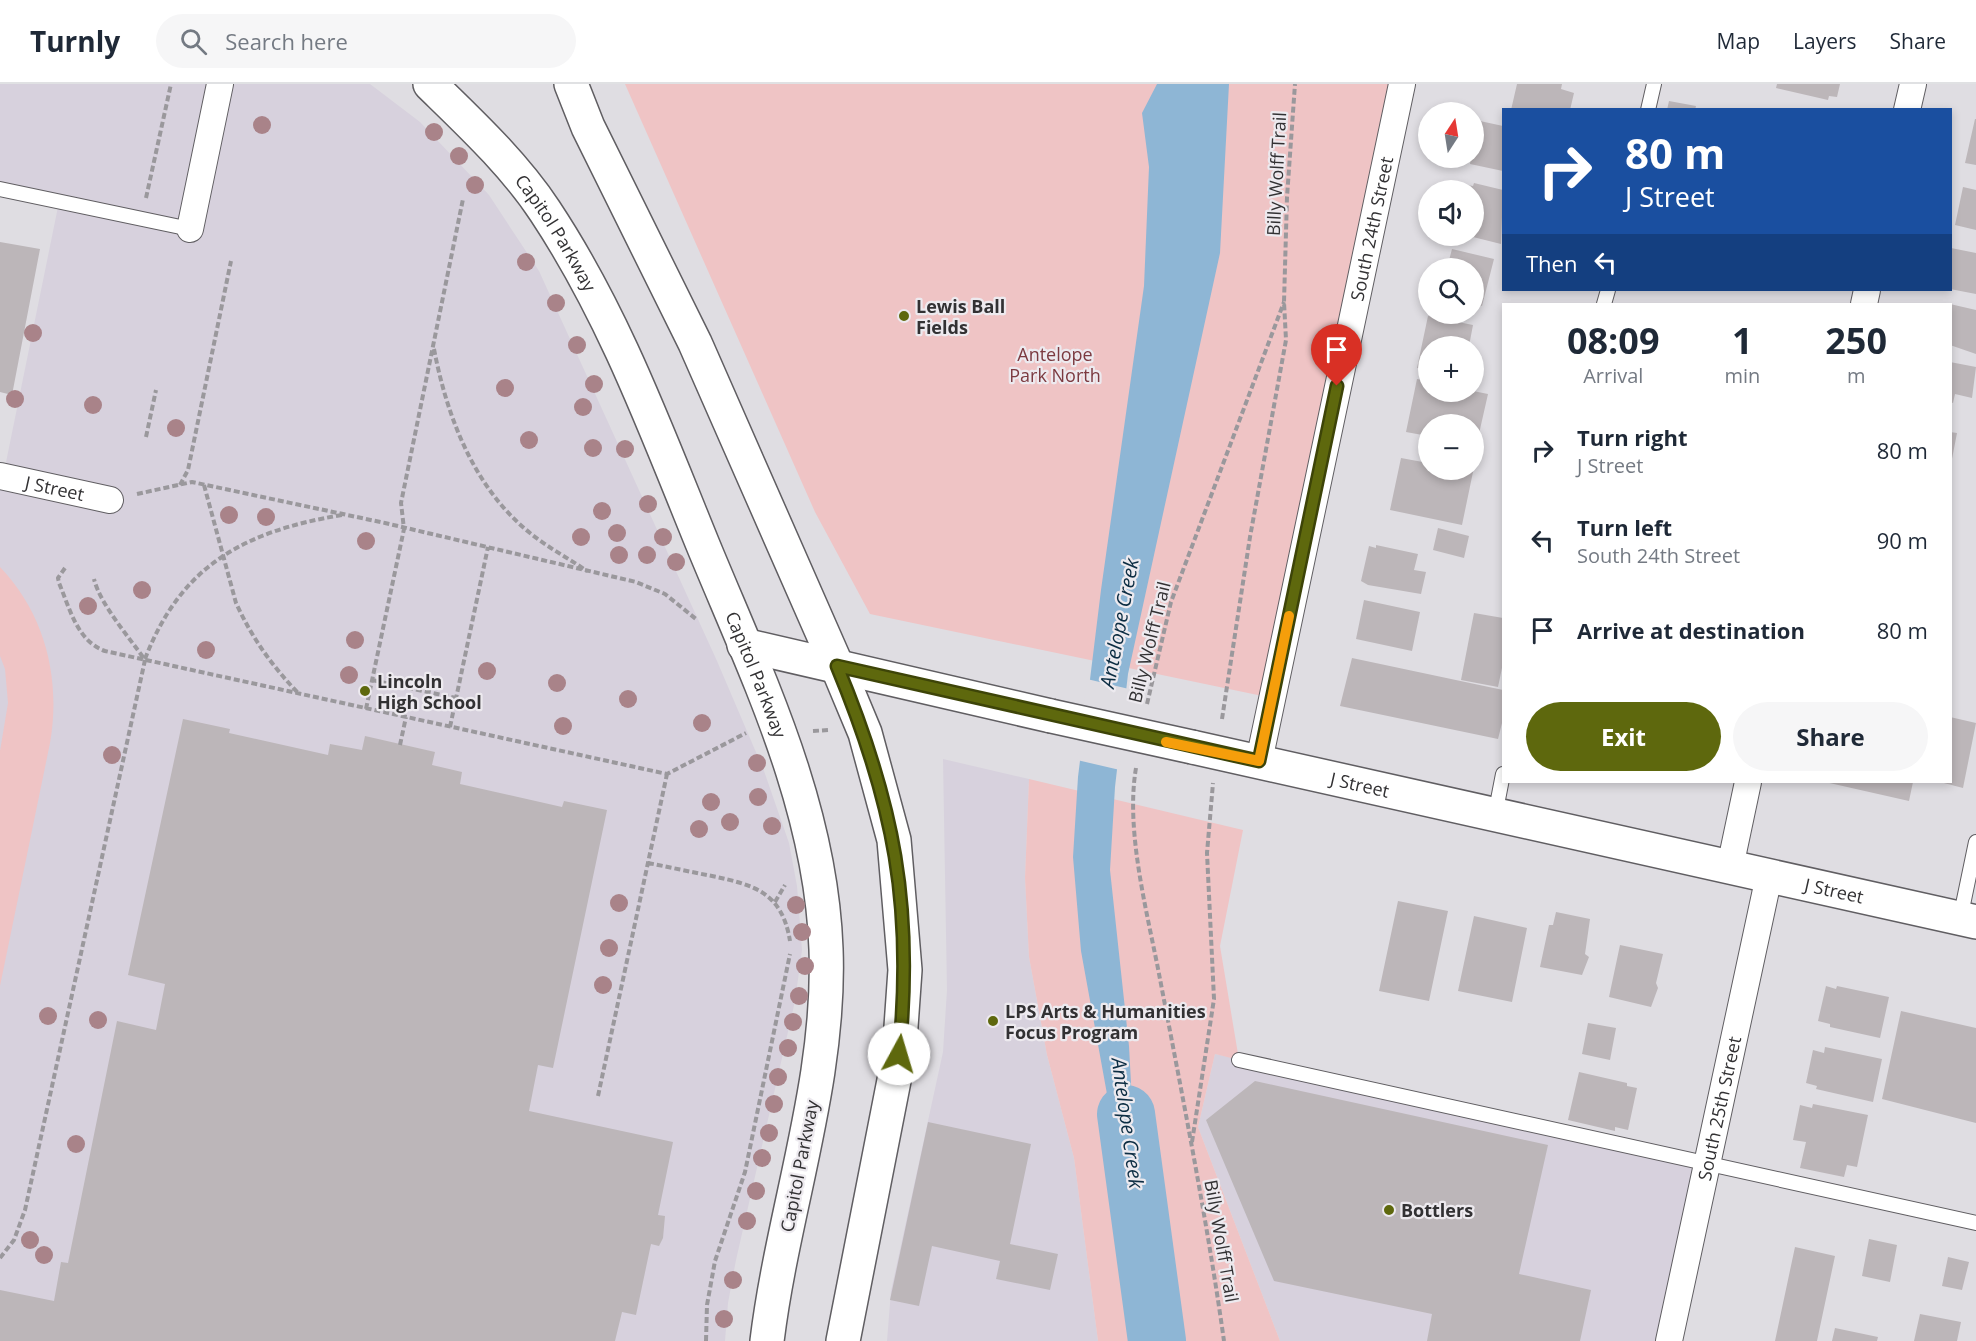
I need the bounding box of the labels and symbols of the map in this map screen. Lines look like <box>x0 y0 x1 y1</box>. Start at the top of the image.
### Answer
north arrow <box>1418 102 1484 168</box>
street label: Billy Wolff Trail <box>1261 111 1291 237</box>
street label: South 24th Street <box>1345 154 1398 303</box>
street label: Capitol Parkway <box>510 169 603 296</box>
place label: Lewis Ball Fields <box>916 294 1005 339</box>
marker: Lewis Ball Fields <box>897 309 911 323</box>
pin <box>1311 324 1362 386</box>
park label: Antelope Park North <box>1009 342 1101 387</box>
street label: J Street <box>21 469 86 506</box>
water label: Antelope Creek <box>1093 555 1145 692</box>
street label: Billy Wolff Trail <box>1122 579 1176 705</box>
street label: Capitol Parkway <box>720 608 793 742</box>
place label: Lincoln High School <box>377 669 482 714</box>
marker: Lincoln High School <box>358 684 372 698</box>
street label: J Street <box>1326 766 1392 803</box>
street label: J Street <box>1800 872 1866 909</box>
place label: LPS Arts & Humanities Focus Program <box>1005 999 1206 1044</box>
marker: LPS Arts & Humanities Focus Program <box>986 1014 1000 1028</box>
position arrow <box>867 1022 931 1086</box>
street label: South 25th Street <box>1692 1034 1746 1183</box>
water label: Antelope Creek <box>1105 1054 1151 1191</box>
street label: Capitol Parkway <box>774 1097 824 1234</box>
street label: Billy Wolff Trail <box>1199 1178 1245 1304</box>
place label: Bottlers <box>1401 1198 1473 1222</box>
marker: Bottlers <box>1382 1203 1396 1217</box>

